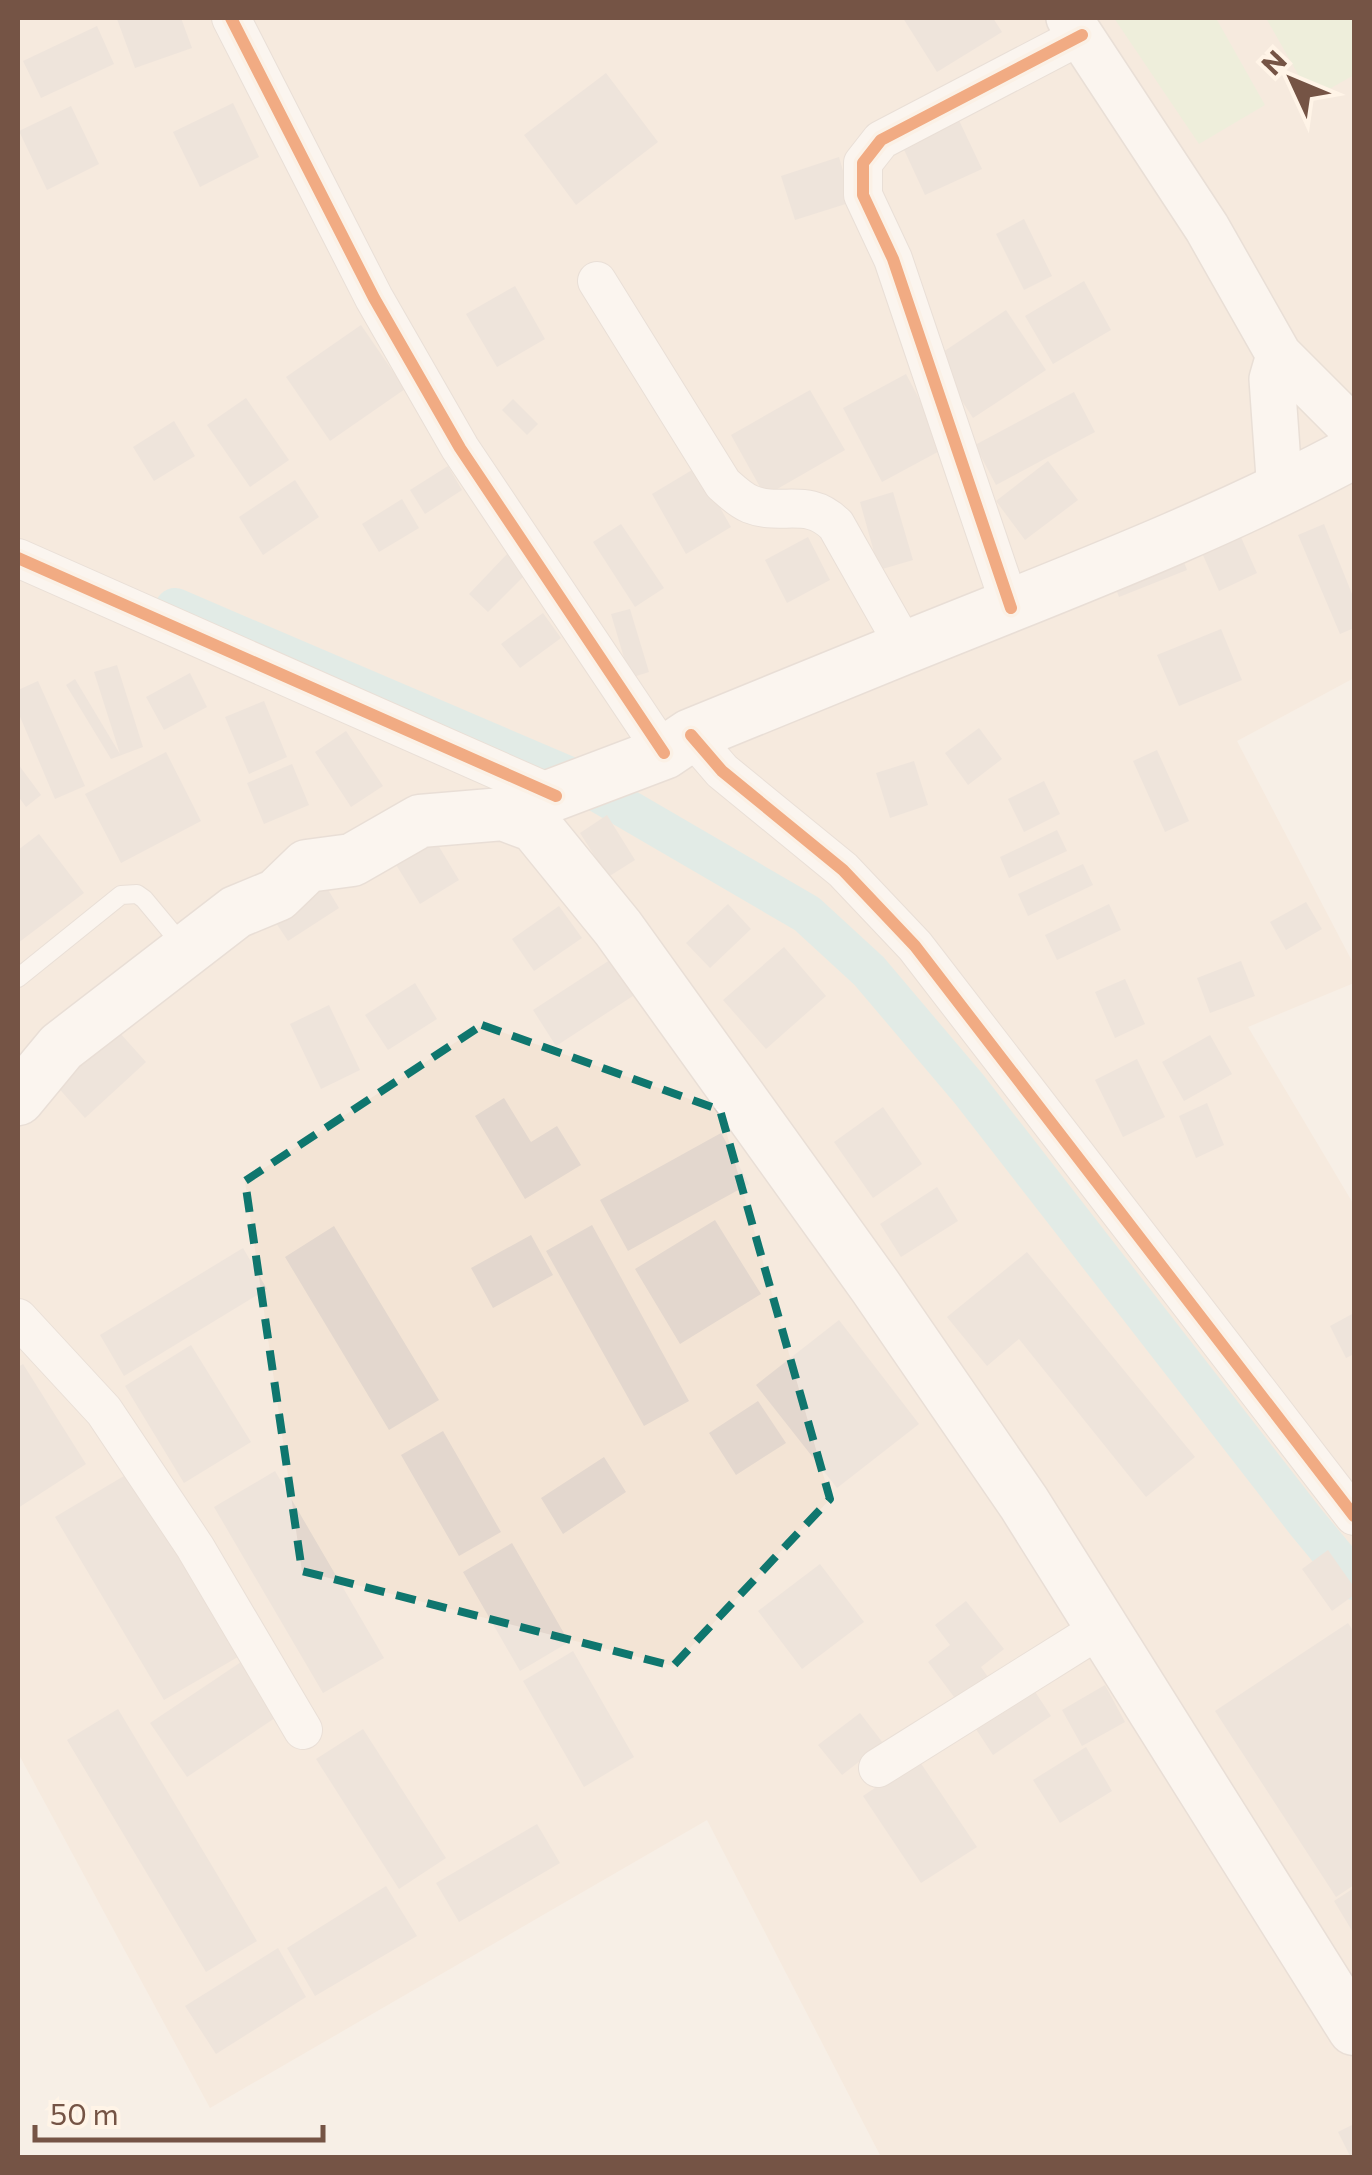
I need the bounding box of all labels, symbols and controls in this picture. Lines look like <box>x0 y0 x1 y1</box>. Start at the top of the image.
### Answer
north arrow <box>1242 30 1342 130</box>
text: N <box>1254 43 1293 81</box>
scale bar <box>35 2080 322 2142</box>
text: 50 m <box>50 2094 119 2131</box>

